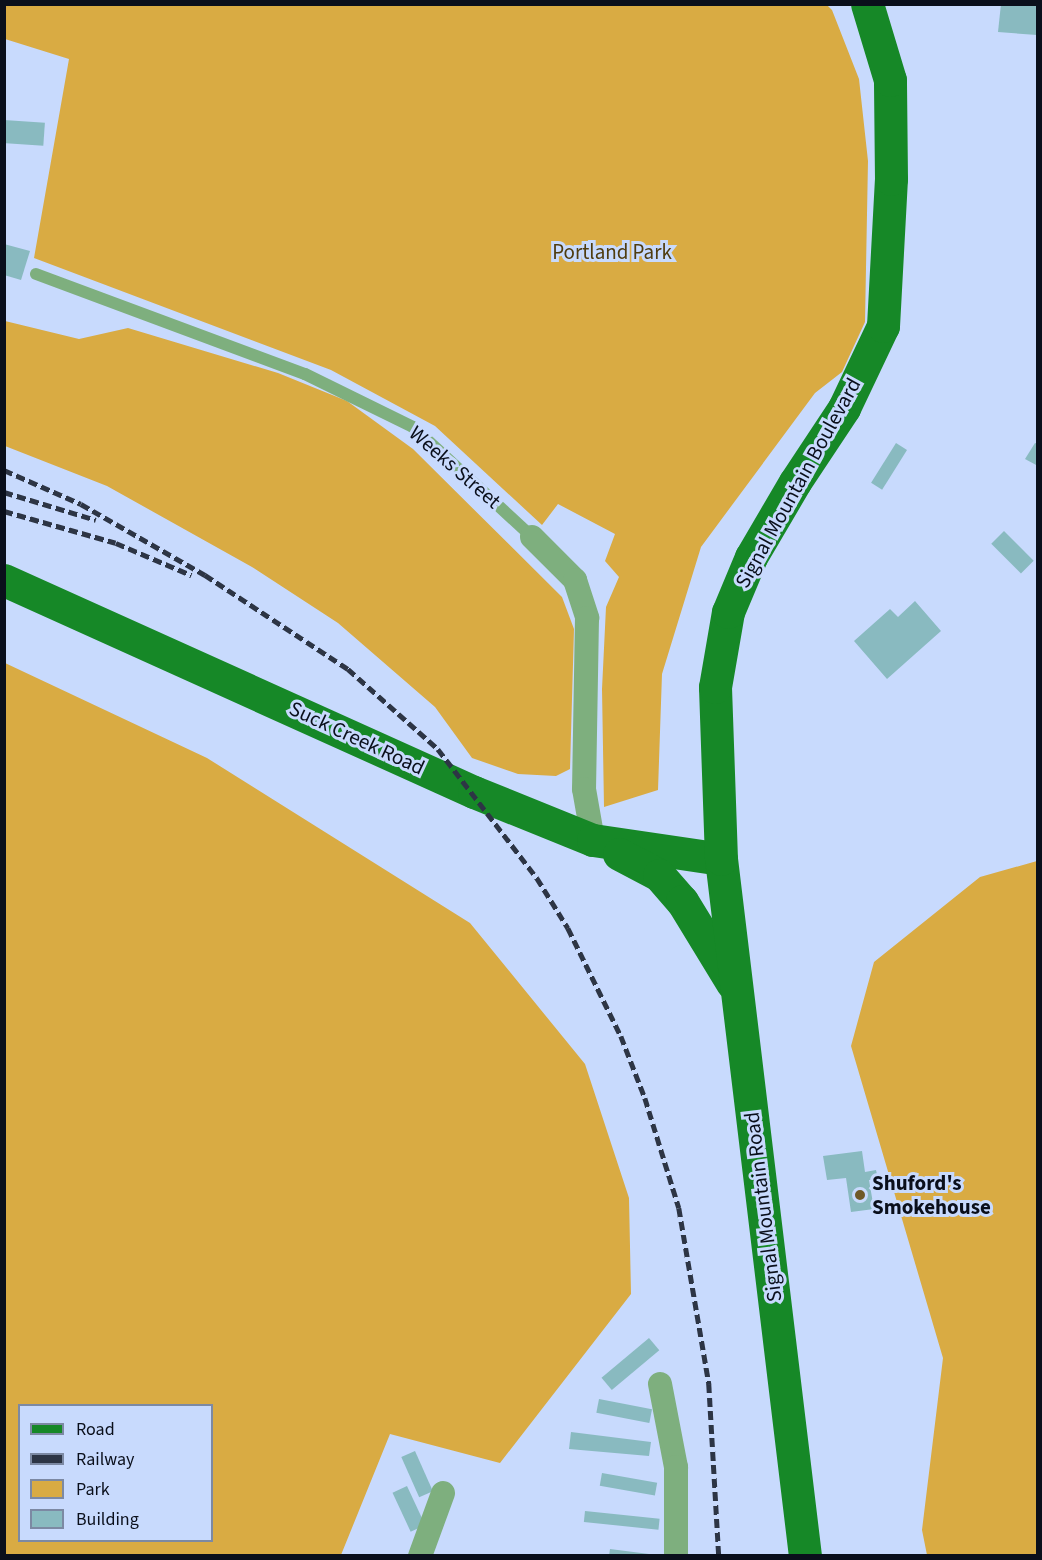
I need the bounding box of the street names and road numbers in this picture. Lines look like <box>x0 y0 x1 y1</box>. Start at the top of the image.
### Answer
street label: Signal Mountain Boulevard <box>730 374 866 592</box>
street label: Weeks Street <box>404 420 506 514</box>
street label: Suck Creek Road <box>285 696 429 780</box>
street label: Signal Mountain Road <box>739 1111 787 1303</box>

